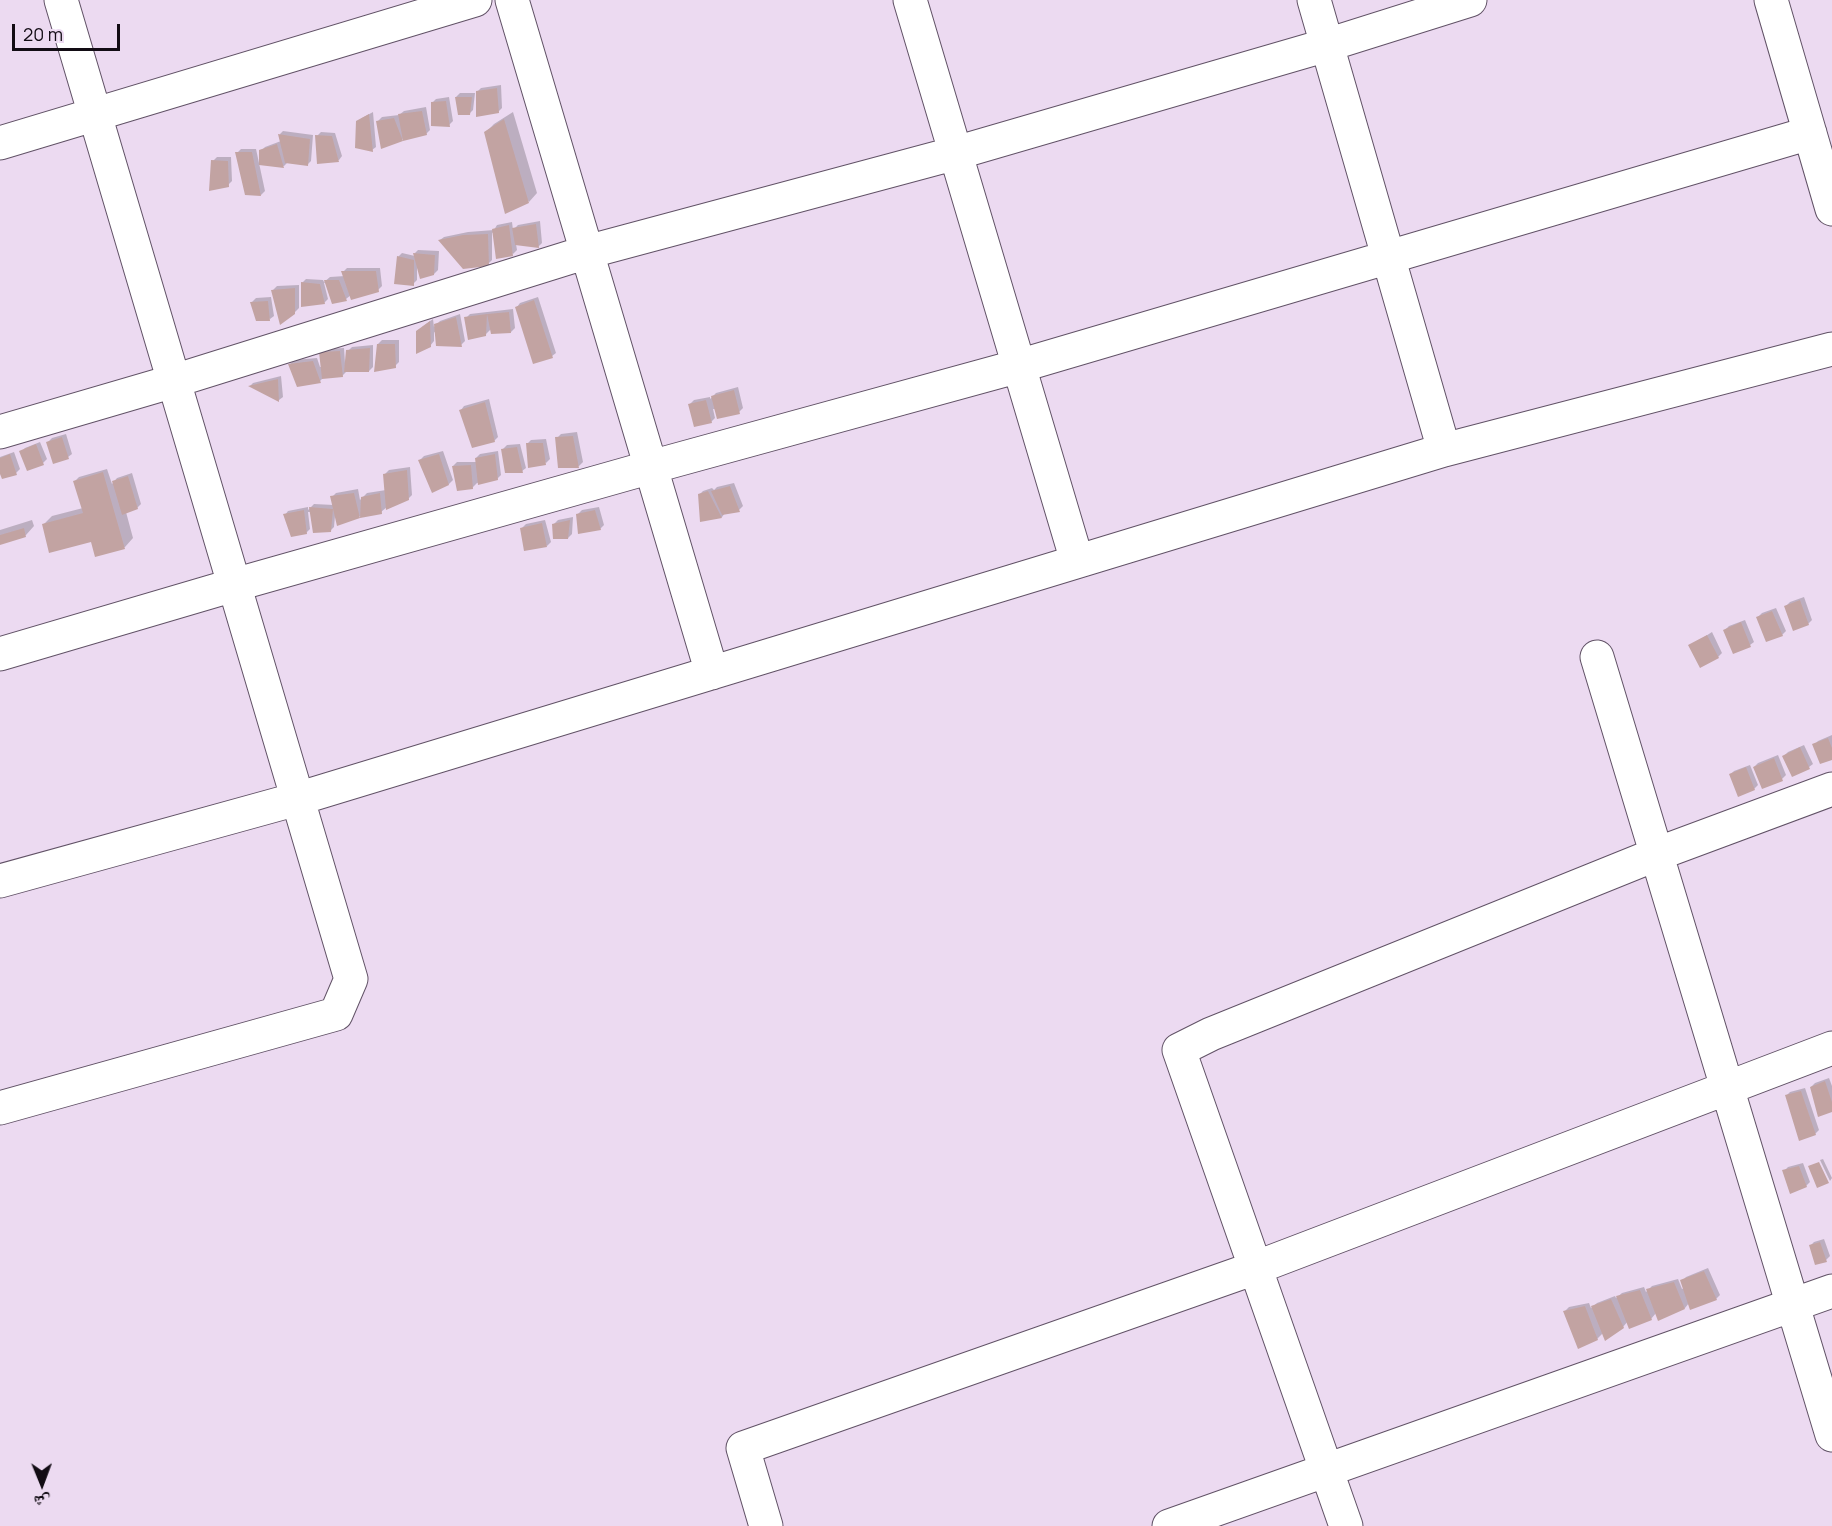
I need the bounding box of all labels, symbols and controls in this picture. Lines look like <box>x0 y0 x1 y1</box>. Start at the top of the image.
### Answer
scale bar <box>15 12 123 50</box>
text: 20 m <box>23 22 63 46</box>
north arrow <box>12 1454 72 1514</box>
text: ش <box>34 1491 51 1513</box>

